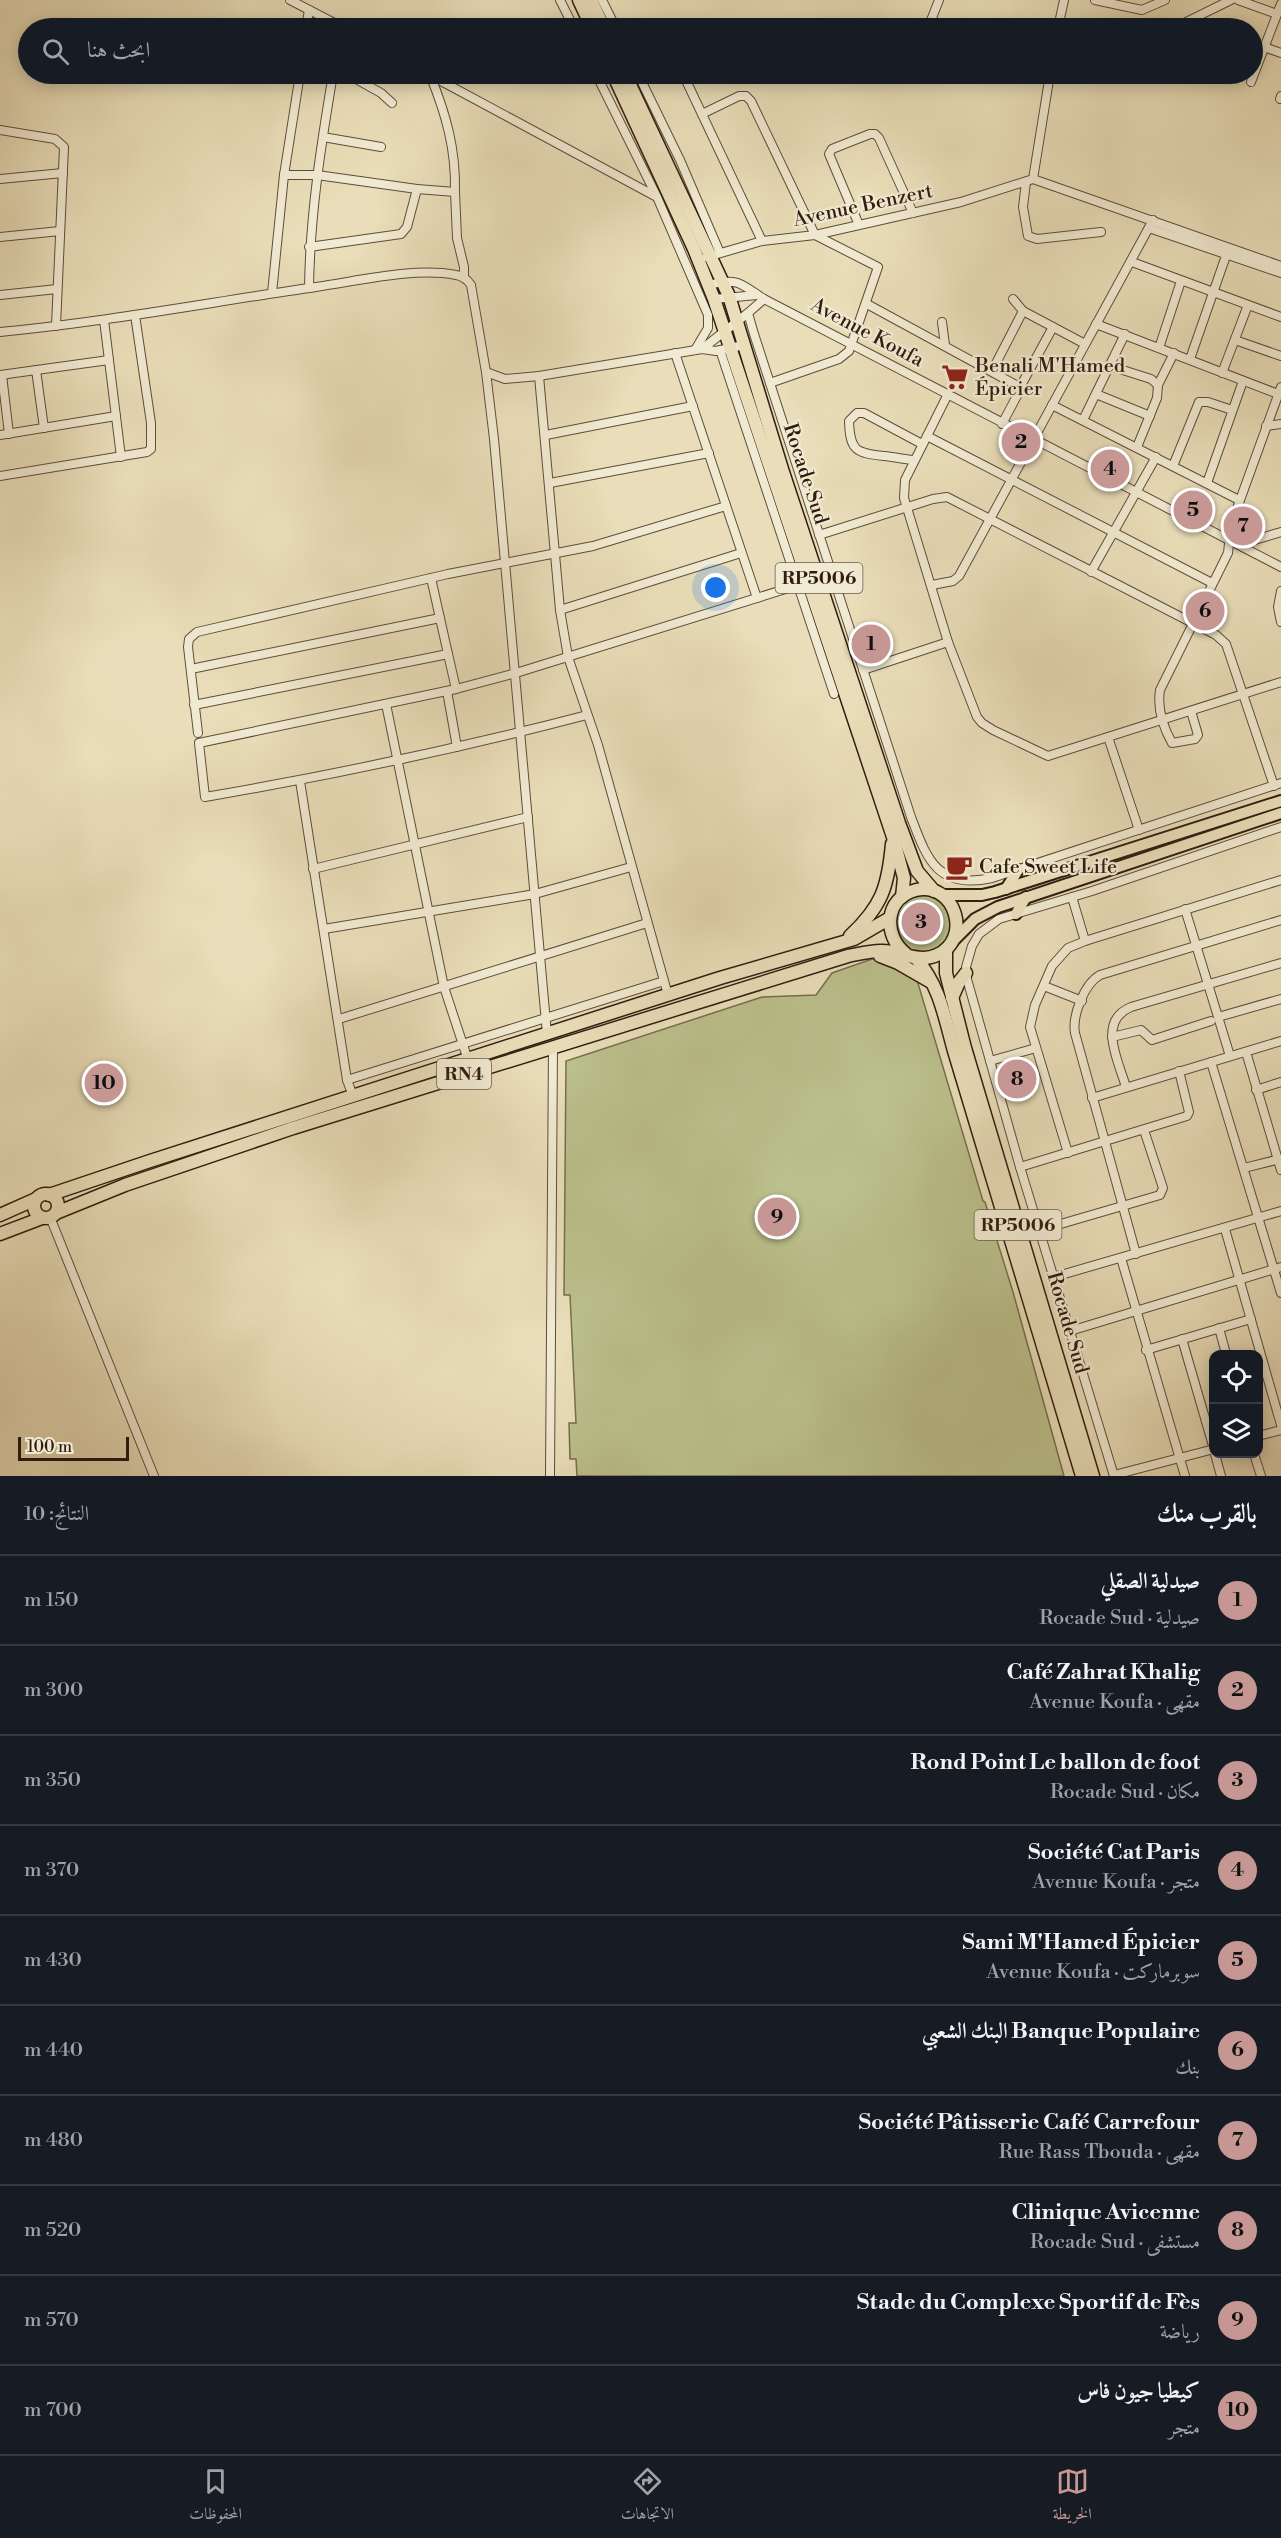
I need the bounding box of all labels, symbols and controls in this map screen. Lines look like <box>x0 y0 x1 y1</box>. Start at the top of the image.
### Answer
search box <box>18 18 1263 84</box>
icon: search <box>39 35 72 68</box>
text: ابحث هنا <box>87 37 150 64</box>
street label: Avenue Benzert <box>790 179 935 233</box>
street label: Avenue Koufa <box>805 292 929 374</box>
place label: Benali M'Hamed Épicier <box>974 354 1126 402</box>
supermarket icon: Benali M'Hamed Épicier <box>940 362 970 392</box>
street label: Rocade Sud <box>777 420 833 528</box>
pin: 2 <box>1002 420 1040 464</box>
pin: 4 <box>1090 446 1130 492</box>
pin: 5 <box>1174 488 1212 532</box>
pin: 7 <box>1224 504 1262 548</box>
road number: RP5006 <box>776 563 862 593</box>
your location <box>701 573 730 602</box>
pin: 6 <box>1186 588 1224 634</box>
pin: 1 <box>852 622 890 666</box>
cafe icon: Cafe Sweet Life <box>944 852 974 882</box>
place label: Cafe Sweet Life <box>979 855 1117 880</box>
pin: 3 <box>902 900 940 944</box>
pin: 8 <box>998 1056 1036 1102</box>
road number: RN4 <box>437 1059 491 1089</box>
pin: 10 <box>84 1060 124 1106</box>
pin: 9 <box>758 1194 796 1240</box>
road number: RP5006 <box>974 1210 1062 1240</box>
street label: Rocade Sud <box>1041 1269 1094 1377</box>
map controls <box>1209 1350 1263 1458</box>
button: locate <box>1209 1350 1263 1404</box>
button: layers <box>1209 1404 1263 1458</box>
scale bar <box>18 1434 129 1462</box>
text: 100 m <box>27 1437 72 1457</box>
text: بالقرب منك <box>1157 1498 1257 1530</box>
text: النتائج: 10 <box>24 1502 89 1527</box>
text: صيدلية الصقلي <box>1100 1568 1200 1595</box>
text: 150 m <box>24 1588 79 1613</box>
text: 1 <box>1233 1588 1242 1613</box>
text: صيدلية · Rocade Sud <box>1039 1606 1200 1631</box>
text: Café Zahrat Khalig <box>1006 1659 1200 1686</box>
text: 300 m <box>24 1678 83 1703</box>
text: 2 <box>1231 1678 1244 1703</box>
text: مقهى · Avenue Koufa <box>1029 1690 1200 1715</box>
text: Rond Point Le ballon de foot <box>911 1749 1200 1776</box>
text: 350 m <box>24 1768 81 1793</box>
text: 3 <box>1231 1768 1244 1793</box>
text: مكان · Rocade Sud <box>1050 1780 1200 1805</box>
text: Société Cat Paris <box>1028 1839 1200 1866</box>
text: 370 m <box>24 1858 79 1883</box>
text: 4 <box>1231 1858 1244 1883</box>
text: متجر · Avenue Koufa <box>1032 1870 1200 1895</box>
text: Sami M'Hamed Épicier <box>962 1929 1200 1956</box>
text: 430 m <box>24 1948 82 1973</box>
text: 5 <box>1231 1948 1244 1973</box>
text: سوبرماركت · Avenue Koufa <box>986 1960 1200 1985</box>
text: Banque Populaire البنك الشعبي <box>922 2018 1200 2045</box>
text: 440 m <box>24 2038 83 2063</box>
text: 6 <box>1231 2038 1244 2063</box>
text: بنك <box>1175 2056 1200 2081</box>
text: Société Pâtisserie Café Carrefour <box>858 2109 1200 2136</box>
text: 480 m <box>24 2128 83 2153</box>
text: 7 <box>1232 2128 1243 2153</box>
text: مقهى · Rue Rass Tbouda <box>999 2140 1200 2165</box>
text: Clinique Avicenne <box>1012 2199 1200 2226</box>
text: 520 m <box>24 2218 81 2243</box>
text: 8 <box>1231 2218 1244 2243</box>
text: مستشفى · Rocade Sud <box>1030 2230 1200 2255</box>
text: Stade du Complexe Sportif de Fès <box>857 2289 1200 2316</box>
text: 570 m <box>24 2308 79 2333</box>
text: 9 <box>1231 2308 1244 2333</box>
text: رياضة <box>1160 2320 1200 2345</box>
text: كيطيا جيون فاس <box>1077 2378 1200 2405</box>
text: 700 m <box>24 2398 82 2423</box>
text: 10 <box>1226 2398 1249 2423</box>
text: متجر <box>1168 2416 1200 2441</box>
tab: المحفوظات <box>189 2465 242 2529</box>
tab: الاتجاهات <box>621 2465 674 2529</box>
tab: الخريطة <box>1053 2465 1092 2529</box>

